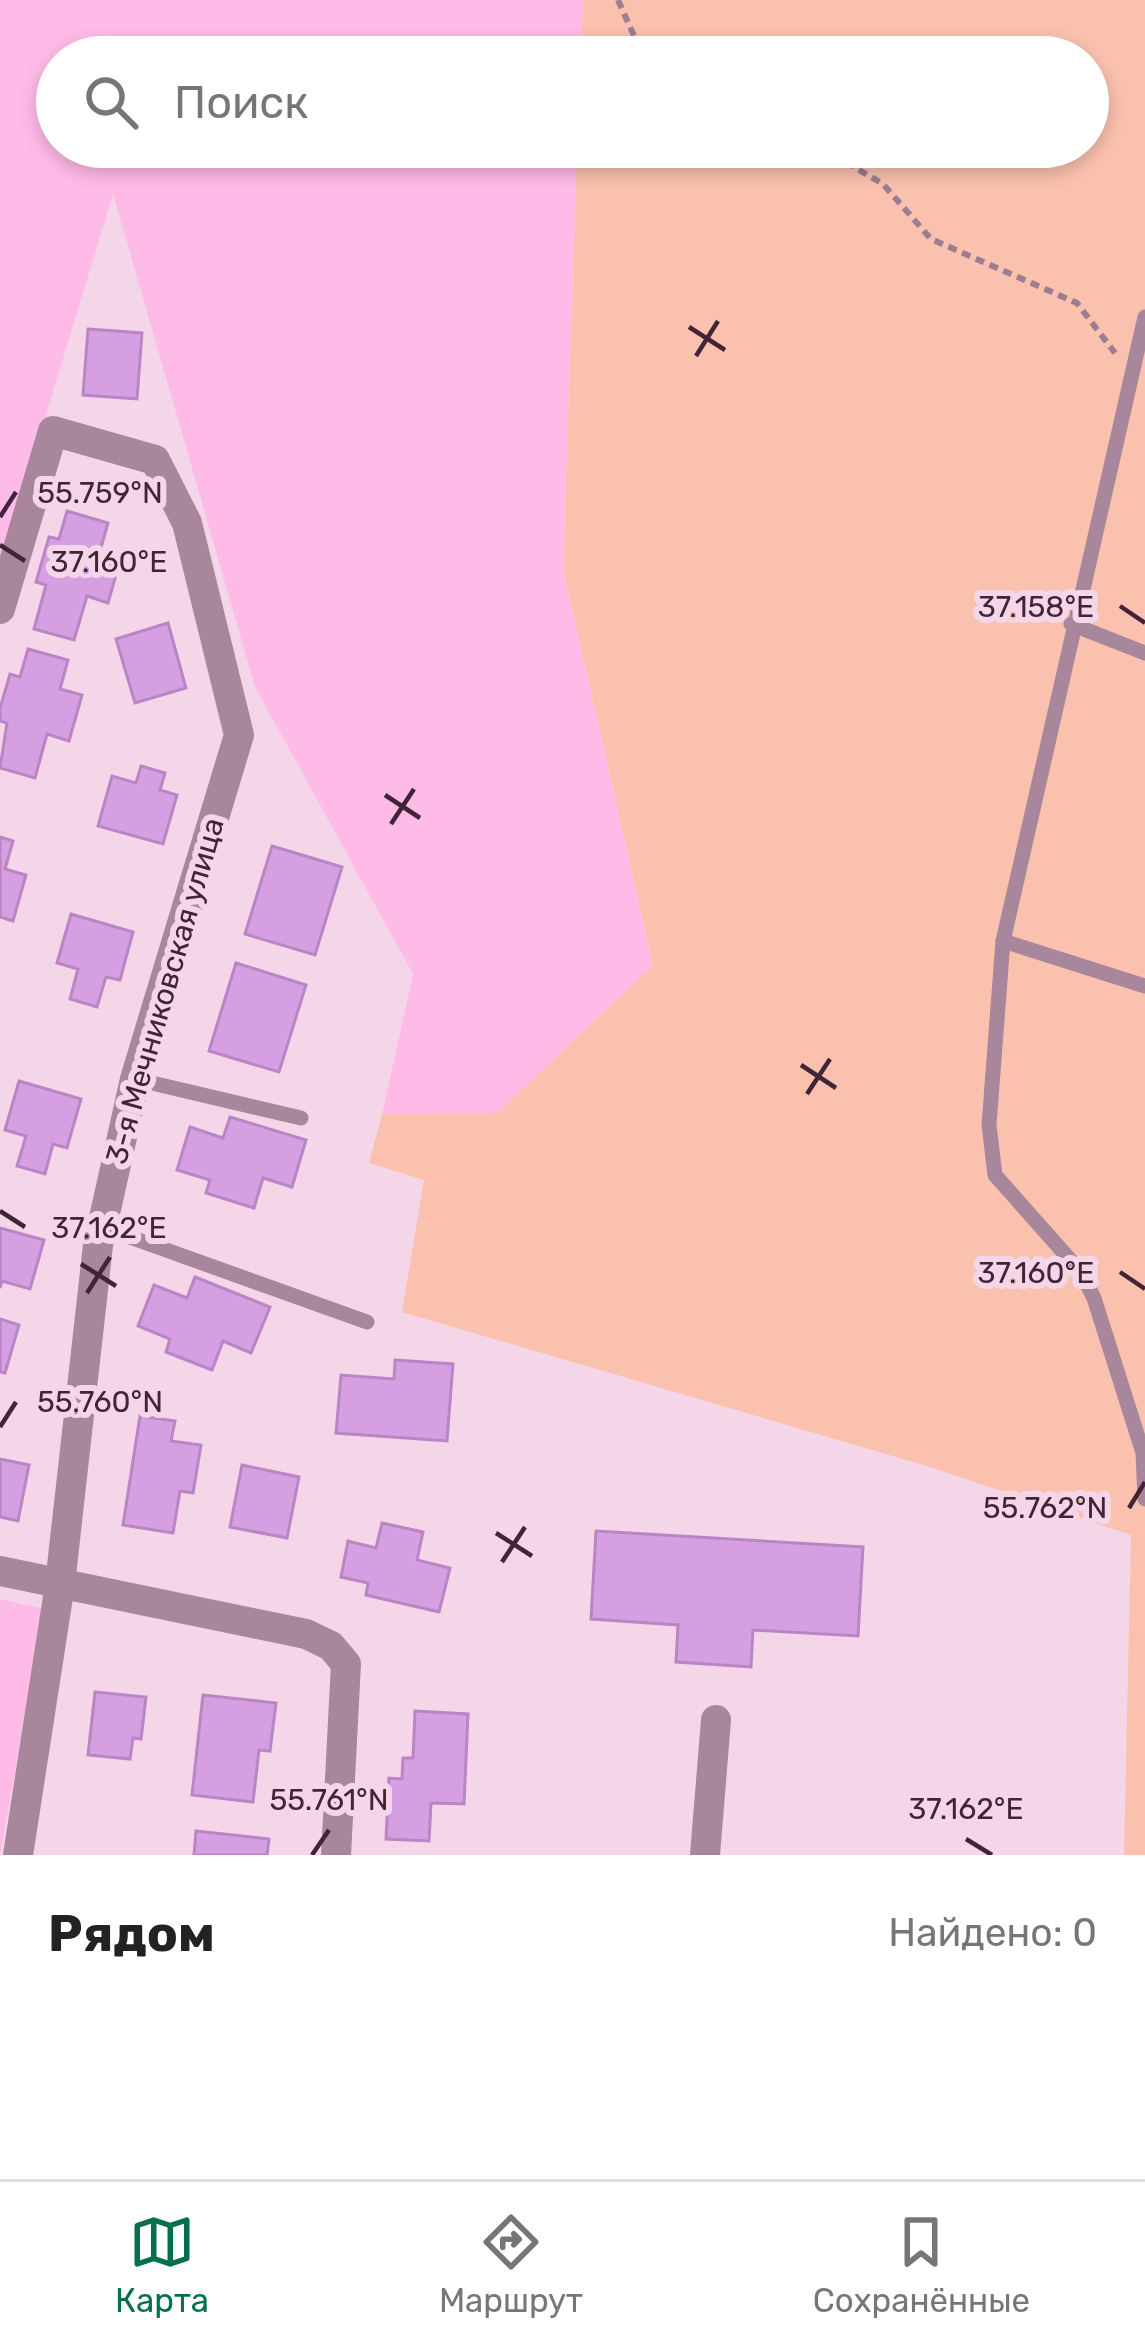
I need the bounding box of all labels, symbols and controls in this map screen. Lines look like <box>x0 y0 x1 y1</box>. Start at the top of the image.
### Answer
search box <box>36 36 1109 168</box>
icon: search <box>78 69 144 135</box>
text: Поиск <box>174 76 308 129</box>
text: 55.759°N <box>37 475 163 511</box>
text: 37.160°E <box>51 544 167 580</box>
text: 37.158°E <box>978 589 1094 625</box>
street label: 3-я Мечниковская улица <box>98 814 232 1168</box>
text: 37.162°E <box>51 1210 167 1246</box>
text: 37.160°E <box>978 1255 1094 1291</box>
text: 55.760°N <box>37 1384 163 1420</box>
text: 55.762°N <box>983 1490 1107 1526</box>
text: 55.761°N <box>269 1782 389 1818</box>
text: 37.162°E <box>908 1791 1024 1827</box>
text: Рядом <box>48 1903 215 1964</box>
text: Найдено: 0 <box>888 1910 1097 1956</box>
tab: Карта <box>115 2209 209 2320</box>
tab: Маршрут <box>439 2209 583 2320</box>
tab: Сохранённые <box>813 2209 1030 2320</box>

